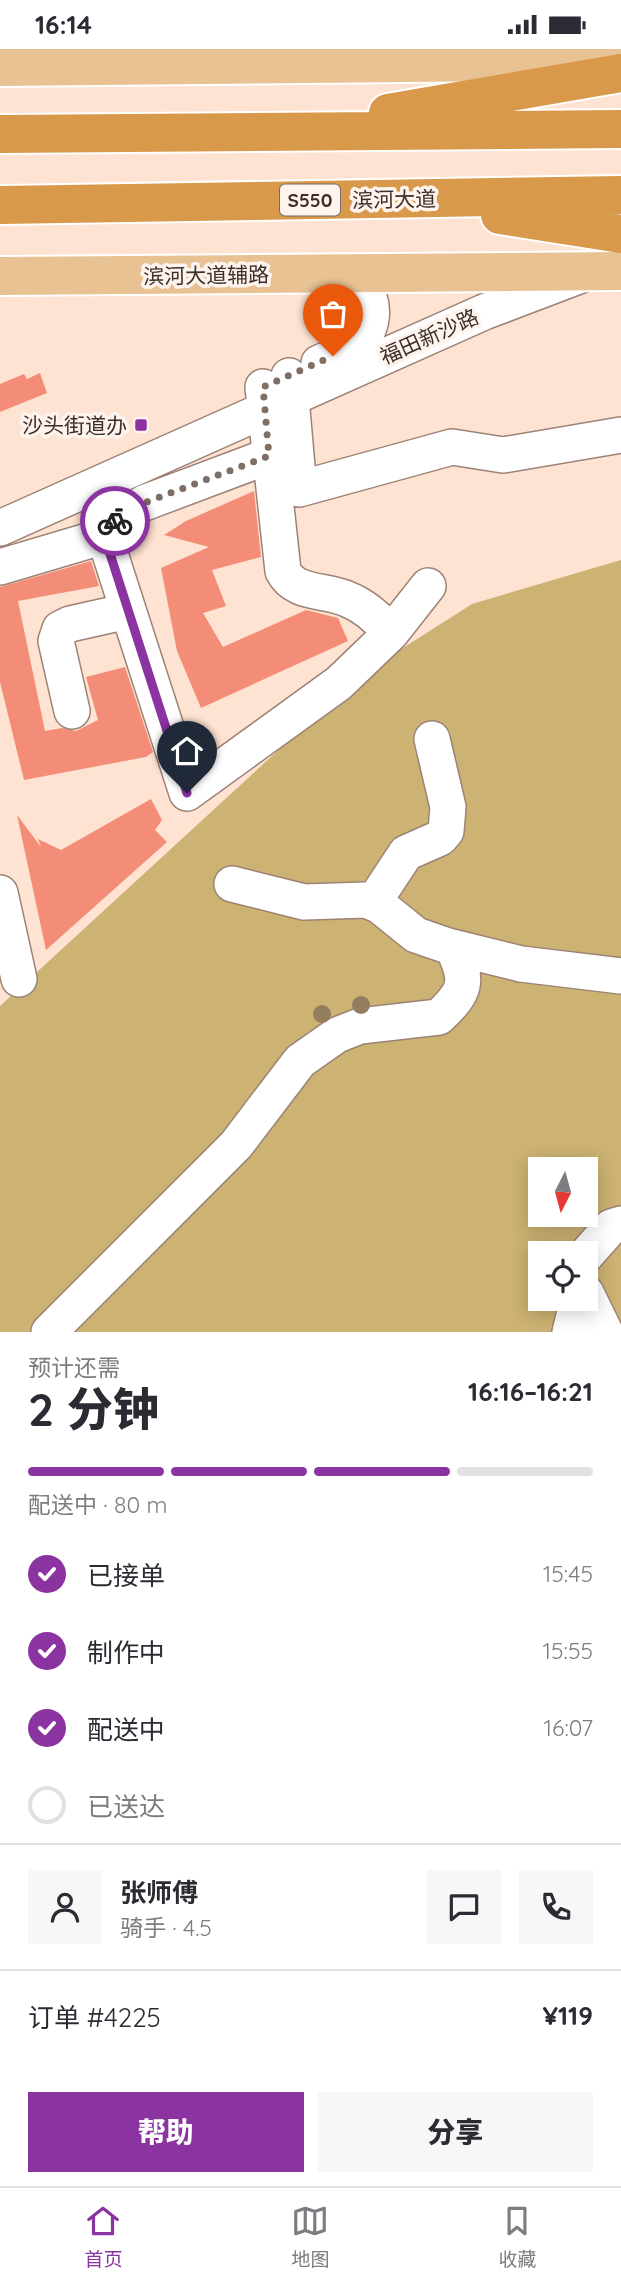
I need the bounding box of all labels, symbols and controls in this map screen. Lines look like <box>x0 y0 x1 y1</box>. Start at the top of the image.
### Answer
text: 16:14 <box>35 8 92 41</box>
road number: S550 <box>280 185 340 216</box>
street label: 滨河大道 <box>352 185 436 213</box>
street label: 滨河大道辅路 <box>143 261 269 289</box>
pin <box>303 284 363 356</box>
icon: bag <box>314 295 352 333</box>
street label: 福田新沙路 <box>376 303 482 369</box>
place label: 沙头街道办 <box>22 412 127 438</box>
marker: 沙头街道办 <box>133 417 149 433</box>
courier <box>80 486 150 556</box>
icon: bike <box>96 502 134 540</box>
pin <box>157 721 217 793</box>
icon: home <box>168 732 206 770</box>
north arrow <box>528 1157 598 1227</box>
map controls <box>528 1157 598 1311</box>
button: locate <box>528 1241 598 1311</box>
text: 预计还需 <box>28 1353 120 1382</box>
text: 16:16–16:21 <box>468 1375 593 1408</box>
text: 2 分钟 <box>28 1380 159 1438</box>
text: 配送中 · 80 m <box>28 1490 167 1519</box>
icon: check <box>28 1555 66 1593</box>
text: 已接单 <box>87 1559 165 1592</box>
text: 15:45 <box>543 1559 593 1588</box>
icon: check <box>28 1632 66 1670</box>
text: 制作中 <box>87 1636 165 1669</box>
text: 15:55 <box>543 1636 593 1665</box>
icon: check <box>28 1709 66 1747</box>
text: 配送中 <box>87 1713 165 1746</box>
text: 16:07 <box>544 1713 593 1742</box>
text: 已送达 <box>87 1790 165 1823</box>
button: person <box>28 1870 102 1944</box>
button: chat <box>427 1870 501 1944</box>
button: phone <box>519 1870 593 1944</box>
text: 张师傅 <box>120 1876 198 1909</box>
text: 骑手 · 4.5 <box>120 1913 212 1942</box>
text: ¥119 <box>543 1999 593 2032</box>
text: 订单 #4225 <box>28 2001 161 2034</box>
button: 帮助 <box>28 2092 304 2172</box>
button: 分享 <box>318 2092 593 2172</box>
tab: 首页 <box>84 2202 123 2271</box>
tab: 地图 <box>291 2202 330 2271</box>
tab: 收藏 <box>498 2202 537 2271</box>

